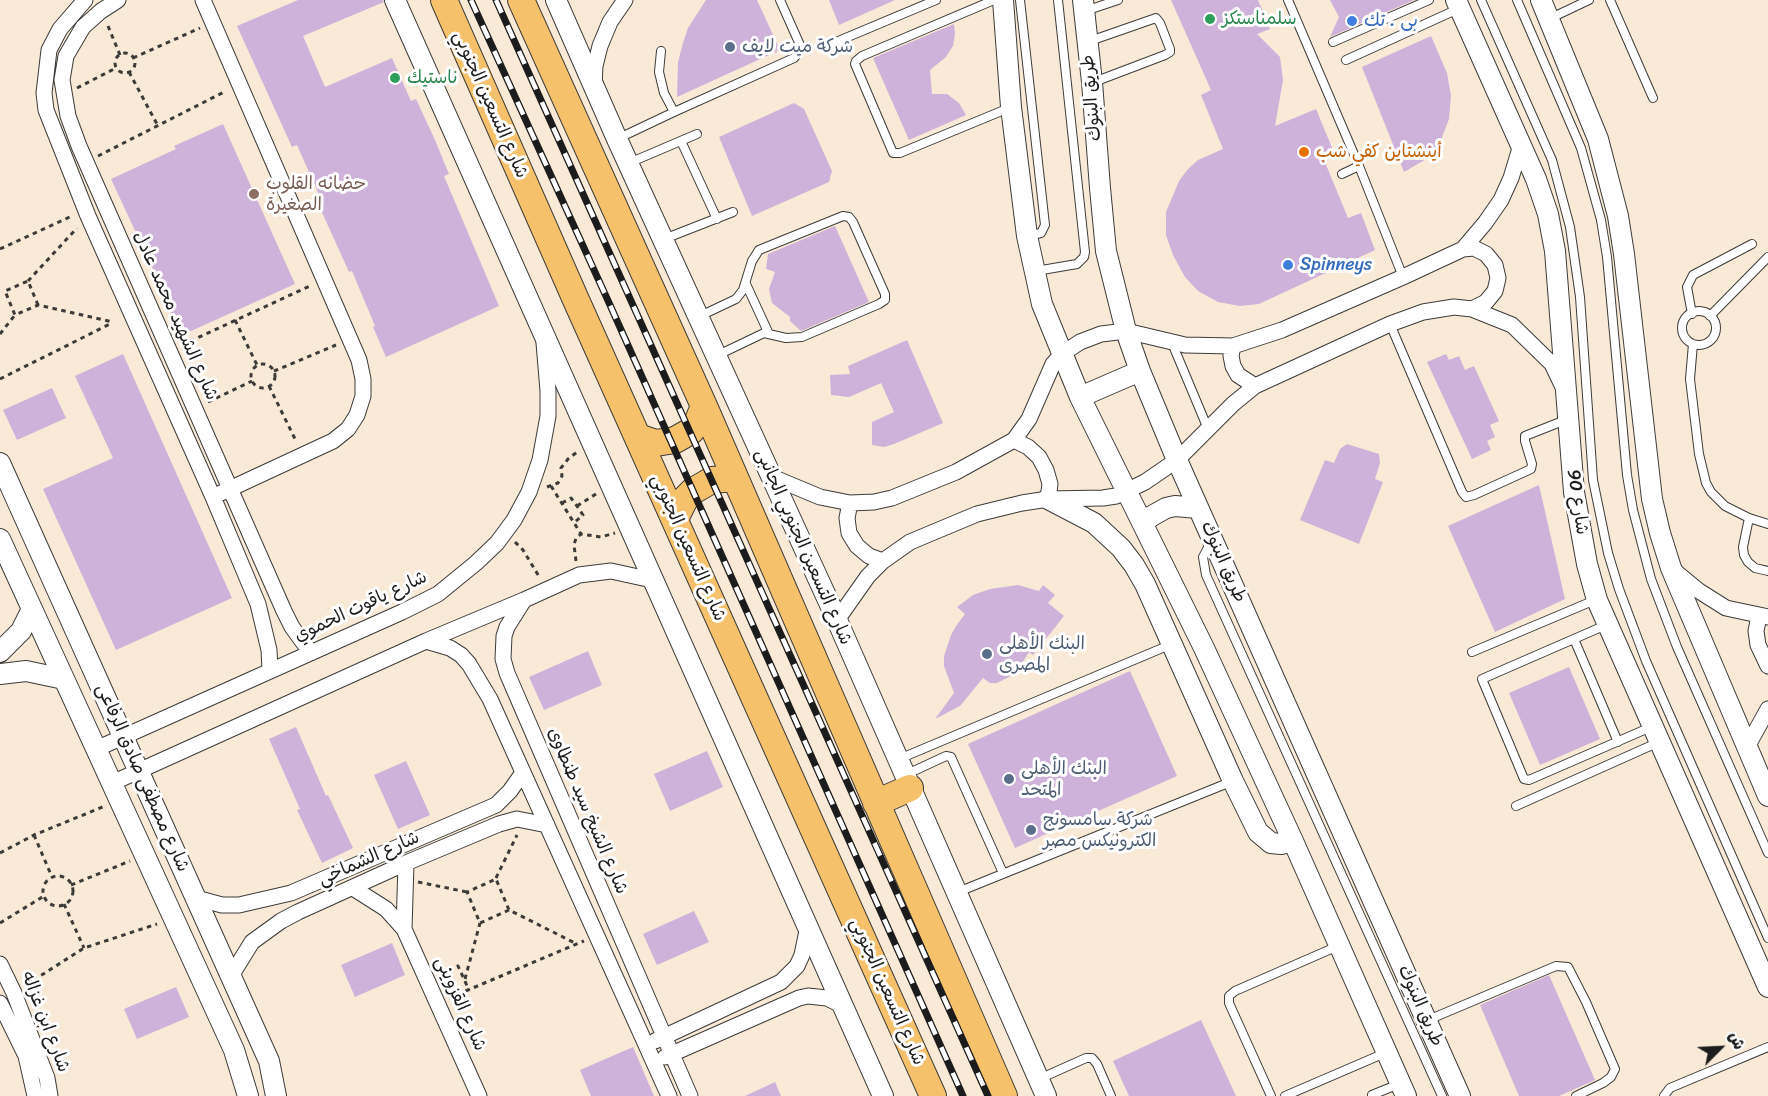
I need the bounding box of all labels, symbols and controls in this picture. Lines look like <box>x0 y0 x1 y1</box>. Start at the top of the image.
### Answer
place label: سلمناستكز <box>1222 8 1297 30</box>
place label: بى . تك <box>1364 10 1418 32</box>
marker: سلمناستكز <box>1203 12 1217 26</box>
marker: بى . تك <box>1345 14 1359 28</box>
street label: شارع التسعين الجنوبي <box>448 28 532 182</box>
place label: شركة ميت لايف <box>742 36 853 58</box>
marker: شركة ميت لايف <box>723 40 737 54</box>
street label: طريق البنوك <box>1077 54 1107 142</box>
place label: ناستيك <box>407 67 457 89</box>
marker: ناستيك <box>388 71 402 85</box>
place label: أينشتاين كفي شب <box>1316 141 1442 163</box>
marker: أينشتاين كفي شب <box>1297 145 1311 159</box>
place label: حضانه القلوب الصغيرة <box>266 173 366 216</box>
marker: حضانه القلوب الصغيرة <box>247 187 261 201</box>
street label: شارع الشهيد محمد عادل <box>128 228 222 404</box>
place label: Spinneys <box>1300 254 1372 276</box>
marker: Spinneys <box>1281 258 1295 272</box>
street label: شارع التسعين الجنوبي الجانبى <box>750 445 856 649</box>
street label: شارع 90 <box>1562 468 1592 536</box>
street label: شارع التسعين الجنوبي <box>646 471 730 625</box>
street label: طريق البنوك <box>1196 518 1250 606</box>
street label: شارع ياقوت الحموي <box>291 567 431 647</box>
place label: البنك الأهلى المصرى <box>999 633 1085 676</box>
marker: البنك الأهلى المصرى <box>980 647 994 661</box>
street label: شارع مصطفى صادق الرفاعى <box>91 680 193 876</box>
street label: شارع الشيخ سيد طنطاوى <box>542 724 632 898</box>
place label: البنك الأهلى المتحد <box>1021 758 1107 800</box>
marker: البنك الأهلى المتحد <box>1002 772 1016 786</box>
place label: شركة سامسونج الكترونيكس مصر <box>1043 809 1156 852</box>
marker: شركة سامسونج الكترونيكس مصر <box>1024 823 1038 837</box>
street label: شارع الشماخي <box>315 827 423 891</box>
street label: شارع التسعين الجنوبي <box>845 915 929 1069</box>
street label: شارع القزوينى <box>430 953 490 1055</box>
street label: طريق البنوك <box>1393 962 1447 1050</box>
street label: شارع ابن غزاله <box>16 969 74 1075</box>
north arrow <box>1690 1018 1750 1078</box>
text: ش <box>1720 1027 1754 1054</box>

